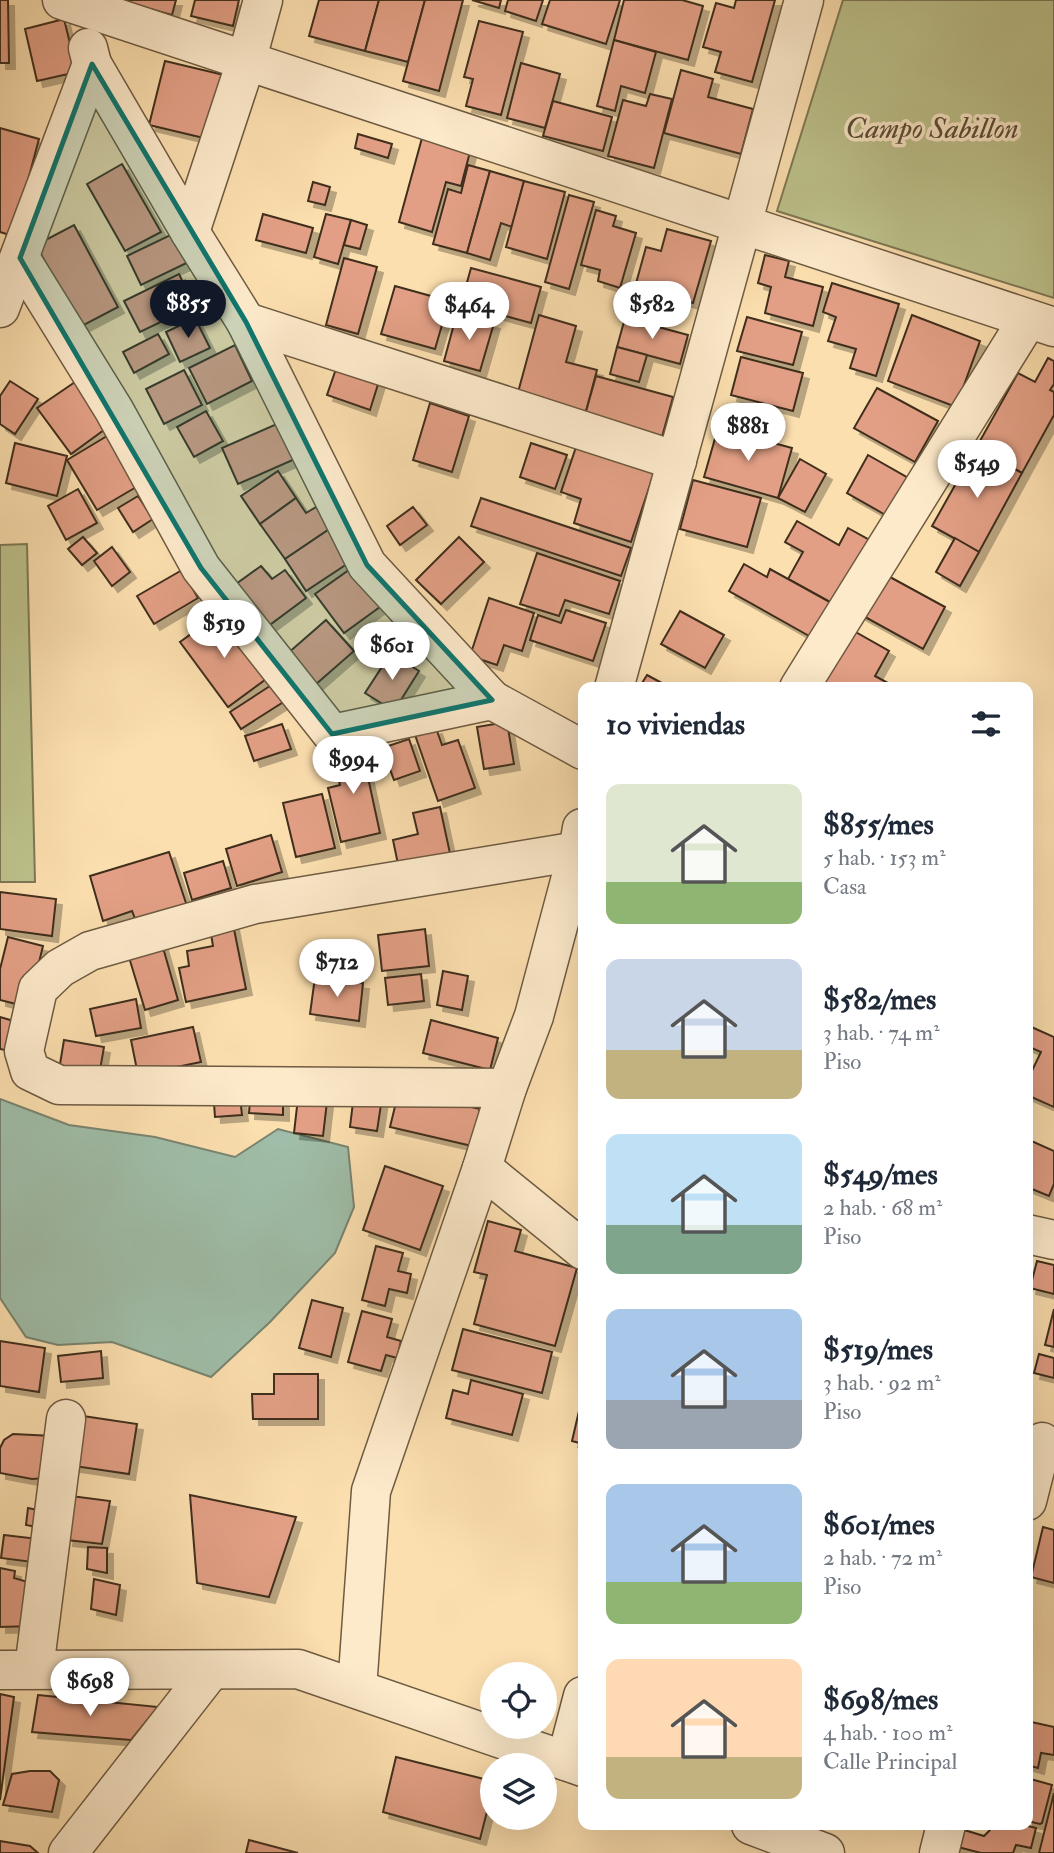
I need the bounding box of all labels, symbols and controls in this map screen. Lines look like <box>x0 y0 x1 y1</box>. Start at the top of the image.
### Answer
park label: Campo Sabillon <box>845 110 1019 147</box>
pin: $855 <box>147 280 229 340</box>
pin: $464 <box>428 282 510 342</box>
pin: $582 <box>611 282 693 341</box>
text: $855 <box>166 288 210 317</box>
text: $582 <box>629 289 675 318</box>
text: $464 <box>444 290 494 319</box>
pin: $881 <box>707 404 789 463</box>
text: $881 <box>727 411 769 440</box>
pin: $549 <box>936 440 1018 500</box>
text: $549 <box>954 448 1000 477</box>
pin: $519 <box>183 600 265 660</box>
text: $519 <box>202 608 246 637</box>
pin: $601 <box>351 622 433 682</box>
text: $601 <box>370 630 414 659</box>
icon: filters <box>967 705 1005 743</box>
text: 10 viviendas <box>606 706 745 743</box>
pin: $994 <box>312 736 394 796</box>
text: $994 <box>329 744 378 773</box>
text: $855/mes <box>823 806 934 843</box>
icon: home <box>662 812 746 896</box>
text: 5 hab. · 153 m² <box>823 843 946 872</box>
text: Casa <box>823 872 867 901</box>
pin: $712 <box>296 940 378 999</box>
text: $712 <box>315 947 359 976</box>
text: $582/mes <box>823 981 936 1018</box>
icon: home <box>662 987 746 1071</box>
text: 3 hab. · 74 m² <box>823 1018 940 1047</box>
text: Piso <box>823 1047 861 1076</box>
text: $549/mes <box>823 1156 938 1193</box>
icon: home <box>662 1162 746 1246</box>
text: 2 hab. · 68 m² <box>823 1193 943 1222</box>
text: Piso <box>823 1222 861 1251</box>
text: $519/mes <box>823 1331 933 1368</box>
icon: home <box>662 1337 746 1421</box>
text: 3 hab. · 92 m² <box>823 1368 941 1397</box>
text: Piso <box>823 1397 861 1426</box>
text: $601/mes <box>823 1506 935 1543</box>
icon: home <box>662 1512 746 1596</box>
text: 2 hab. · 72 m² <box>823 1543 942 1572</box>
text: Piso <box>823 1572 861 1601</box>
pin: $698 <box>49 1658 131 1718</box>
map controls <box>480 1662 557 1830</box>
button: locate <box>480 1662 557 1739</box>
text: $698 <box>66 1666 114 1695</box>
text: $698/mes <box>823 1681 938 1718</box>
icon: home <box>662 1687 746 1771</box>
text: 4 hab. · 100 m² <box>823 1718 953 1747</box>
text: Calle Principal <box>823 1747 957 1776</box>
button: layers <box>480 1753 557 1830</box>

